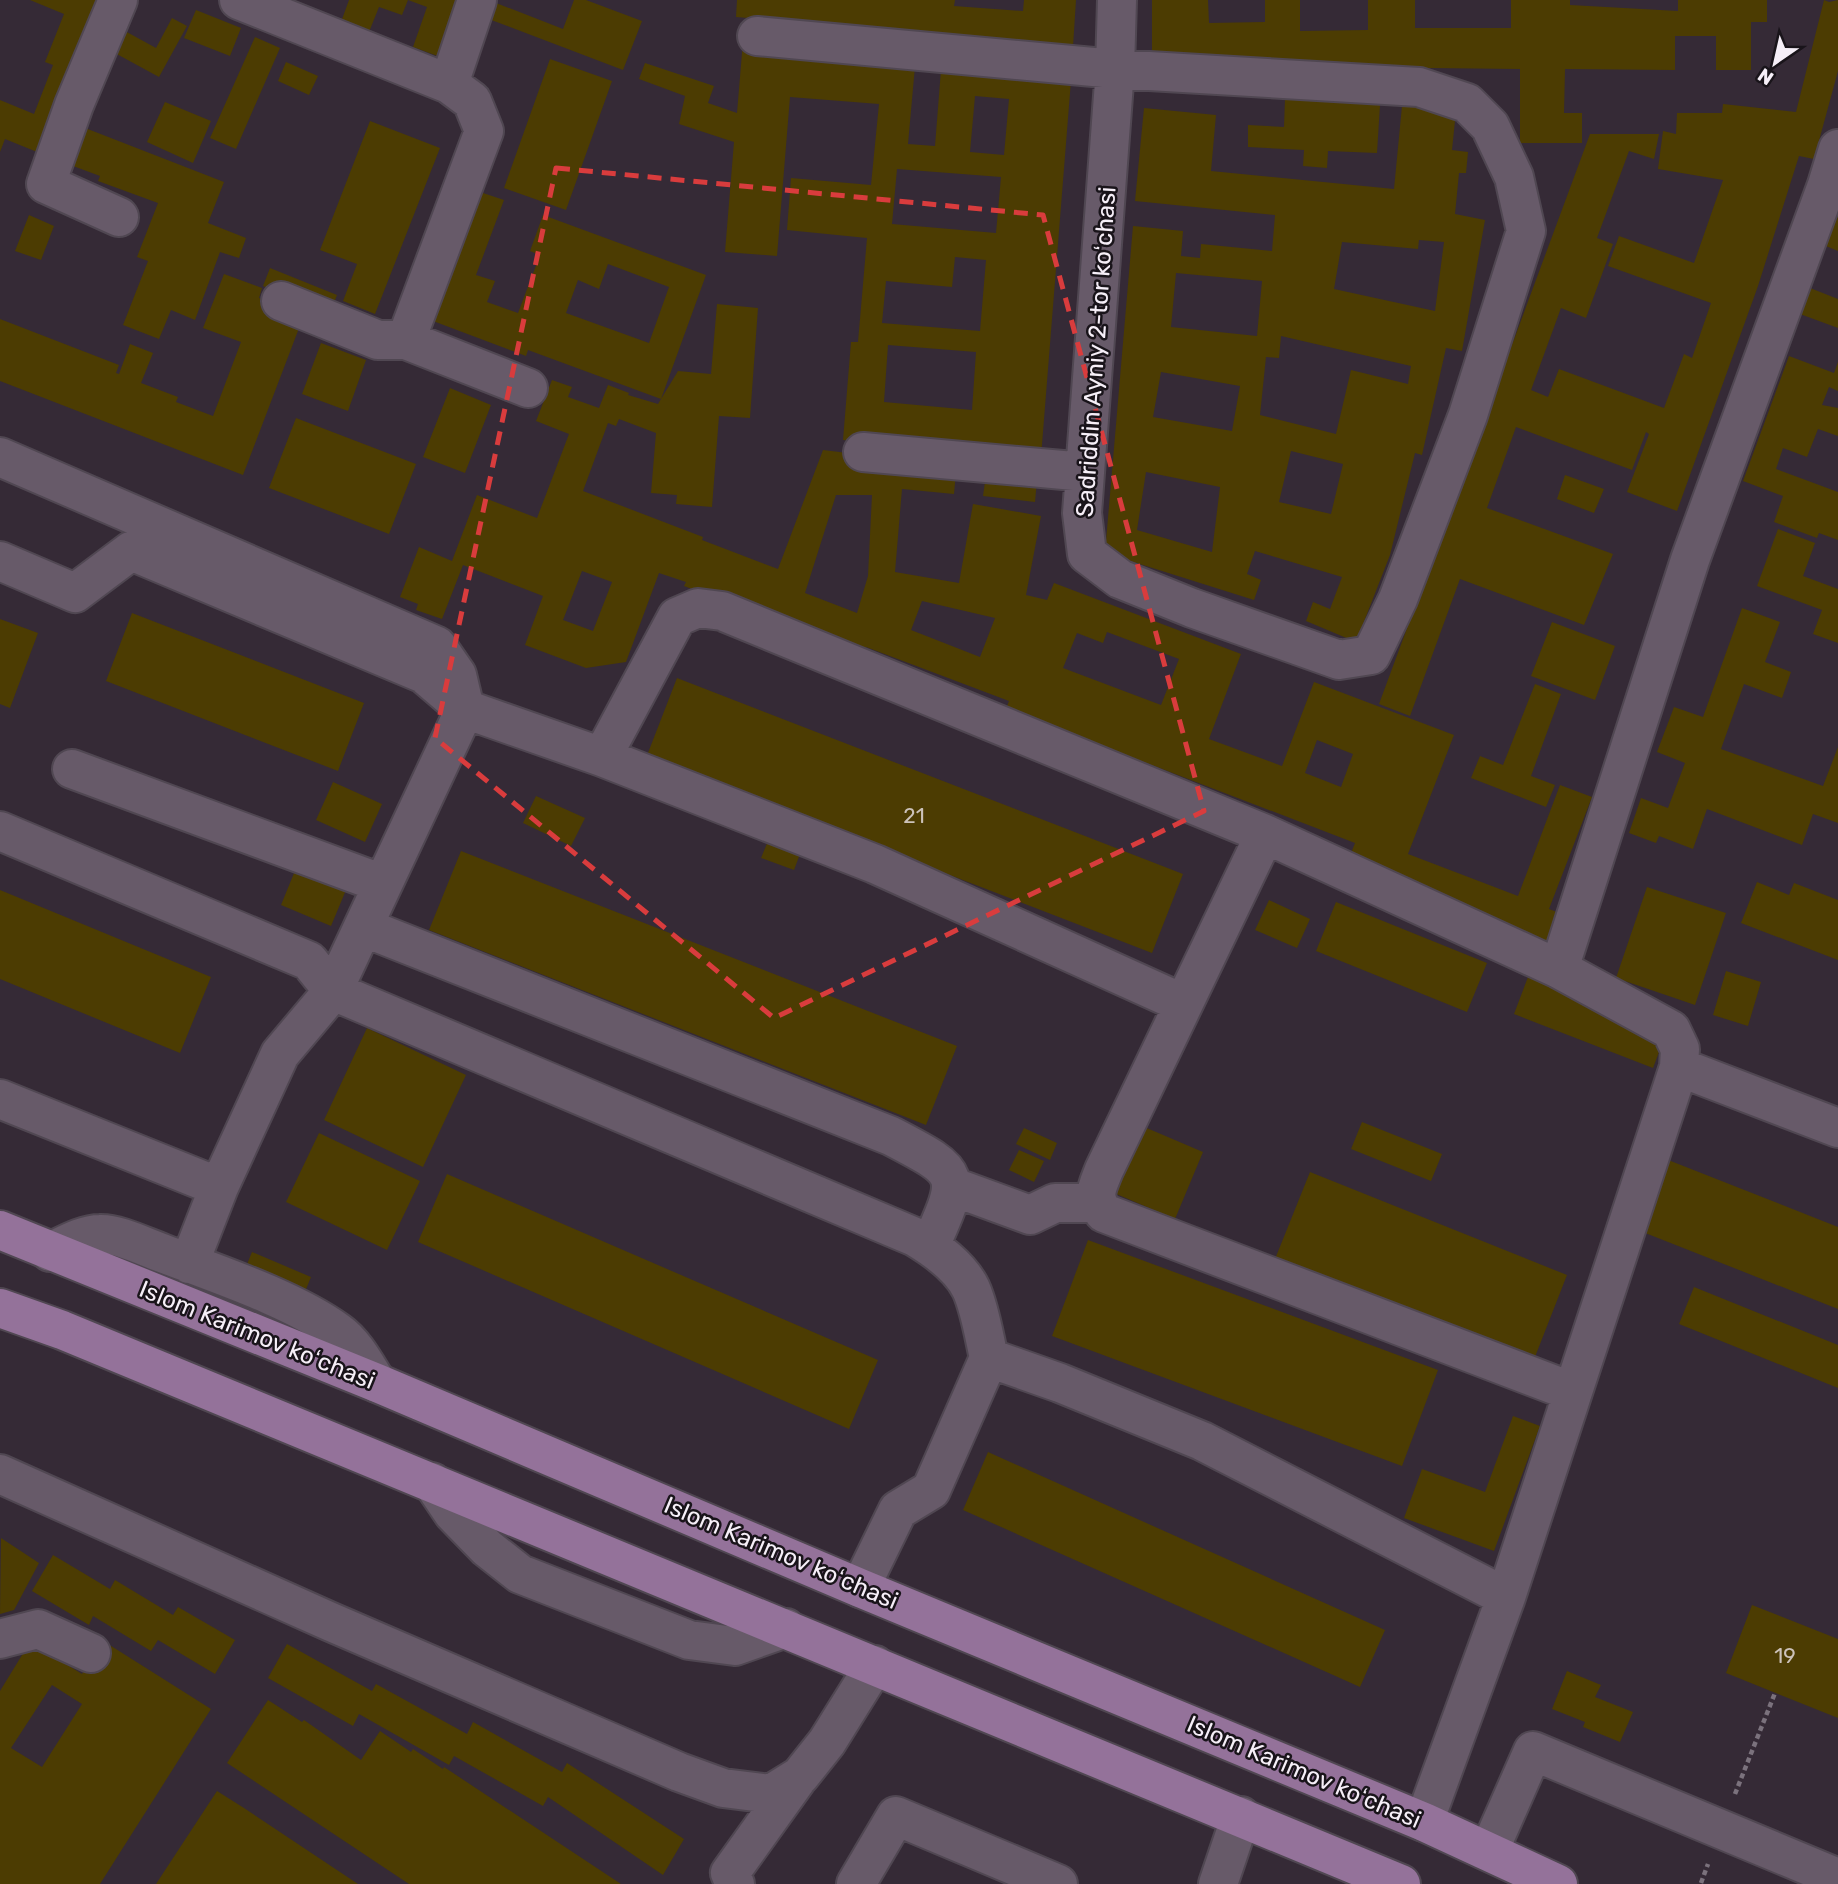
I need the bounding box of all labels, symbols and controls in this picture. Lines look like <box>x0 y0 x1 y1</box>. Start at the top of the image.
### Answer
north arrow <box>1740 28 1810 98</box>
text: N <box>1754 63 1778 90</box>
street label: Sadriddin Ayniy 2-tor koʻchasi <box>1070 186 1122 518</box>
house number: 21 <box>903 803 925 828</box>
street label: Islom Karimov koʻchasi <box>135 1275 379 1395</box>
street label: Islom Karimov koʻchasi <box>660 1491 902 1615</box>
house number: 19 <box>1774 1643 1796 1668</box>
street label: Islom Karimov koʻchasi <box>1183 1710 1425 1834</box>

